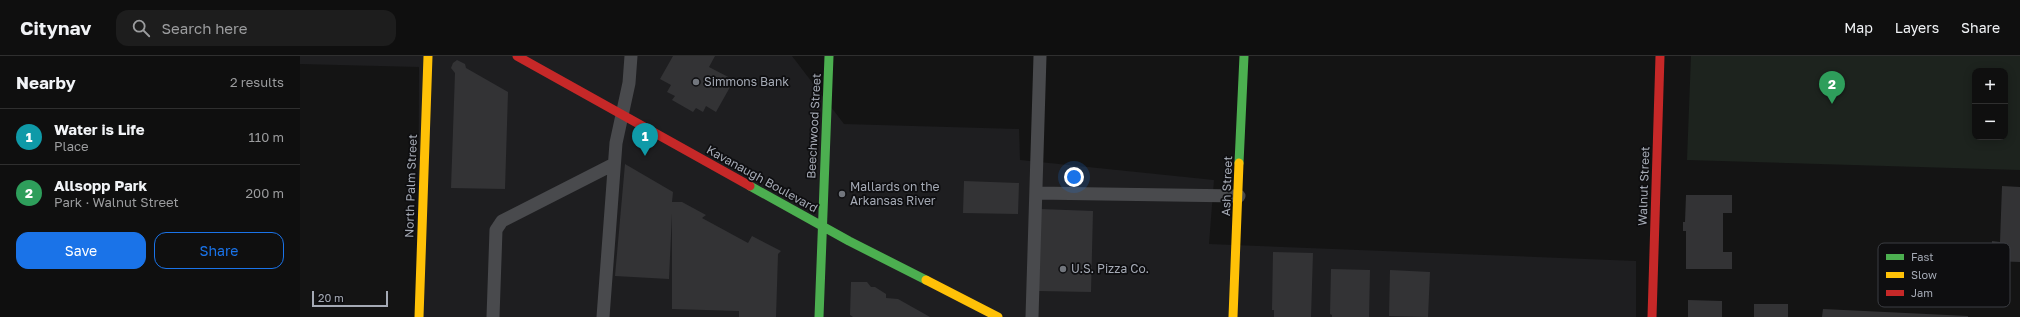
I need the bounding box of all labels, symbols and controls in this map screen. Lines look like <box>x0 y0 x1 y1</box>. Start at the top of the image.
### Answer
search box <box>116 10 396 46</box>
text: Citynav <box>20 16 92 39</box>
icon: search <box>130 17 152 39</box>
text: Search here <box>162 19 247 37</box>
text: Map <box>1844 19 1873 36</box>
text: Layers <box>1895 19 1939 36</box>
text: Share <box>1961 19 2000 36</box>
map controls <box>1972 68 2008 140</box>
button: + <box>1972 68 2008 104</box>
pin: 2 <box>1819 71 1845 104</box>
text: Nearby <box>16 72 76 93</box>
street label: Beechwood Street <box>803 73 824 179</box>
text: 2 results <box>230 74 284 90</box>
place label: Simmons Bank <box>704 74 789 89</box>
marker: Simmons Bank <box>691 77 701 87</box>
button: − <box>1972 104 2008 140</box>
text: Water is Life <box>54 120 145 138</box>
pin: 1 <box>632 123 658 156</box>
text: 1 <box>26 129 32 145</box>
text: 110 m <box>249 129 284 145</box>
street label: North Palm Street <box>401 134 420 238</box>
text: Place <box>54 138 89 154</box>
street label: Kavanaugh Boulevard <box>704 142 821 215</box>
street label: Walnut Street <box>1635 146 1652 226</box>
street label: Ash Street <box>1218 155 1235 216</box>
your location <box>1064 167 1084 187</box>
text: Allsopp Park <box>54 176 147 194</box>
place label: Mallards on the Arkansas River <box>850 179 940 208</box>
text: 2 <box>25 185 33 201</box>
text: 200 m <box>246 185 284 201</box>
marker: Mallards on the Arkansas River <box>837 189 847 199</box>
text: Park · Walnut Street <box>54 194 179 210</box>
button: Save <box>16 232 146 269</box>
button: Share <box>154 232 284 269</box>
legend <box>1878 243 2010 307</box>
text: Fast <box>1911 250 1934 263</box>
place label: U.S. Pizza Co. <box>1071 261 1149 276</box>
marker: U.S. Pizza Co. <box>1058 264 1068 274</box>
text: Slow <box>1911 268 1937 281</box>
text: Jam <box>1911 286 1933 299</box>
scale bar <box>312 289 388 308</box>
text: 20 m <box>318 291 344 304</box>

